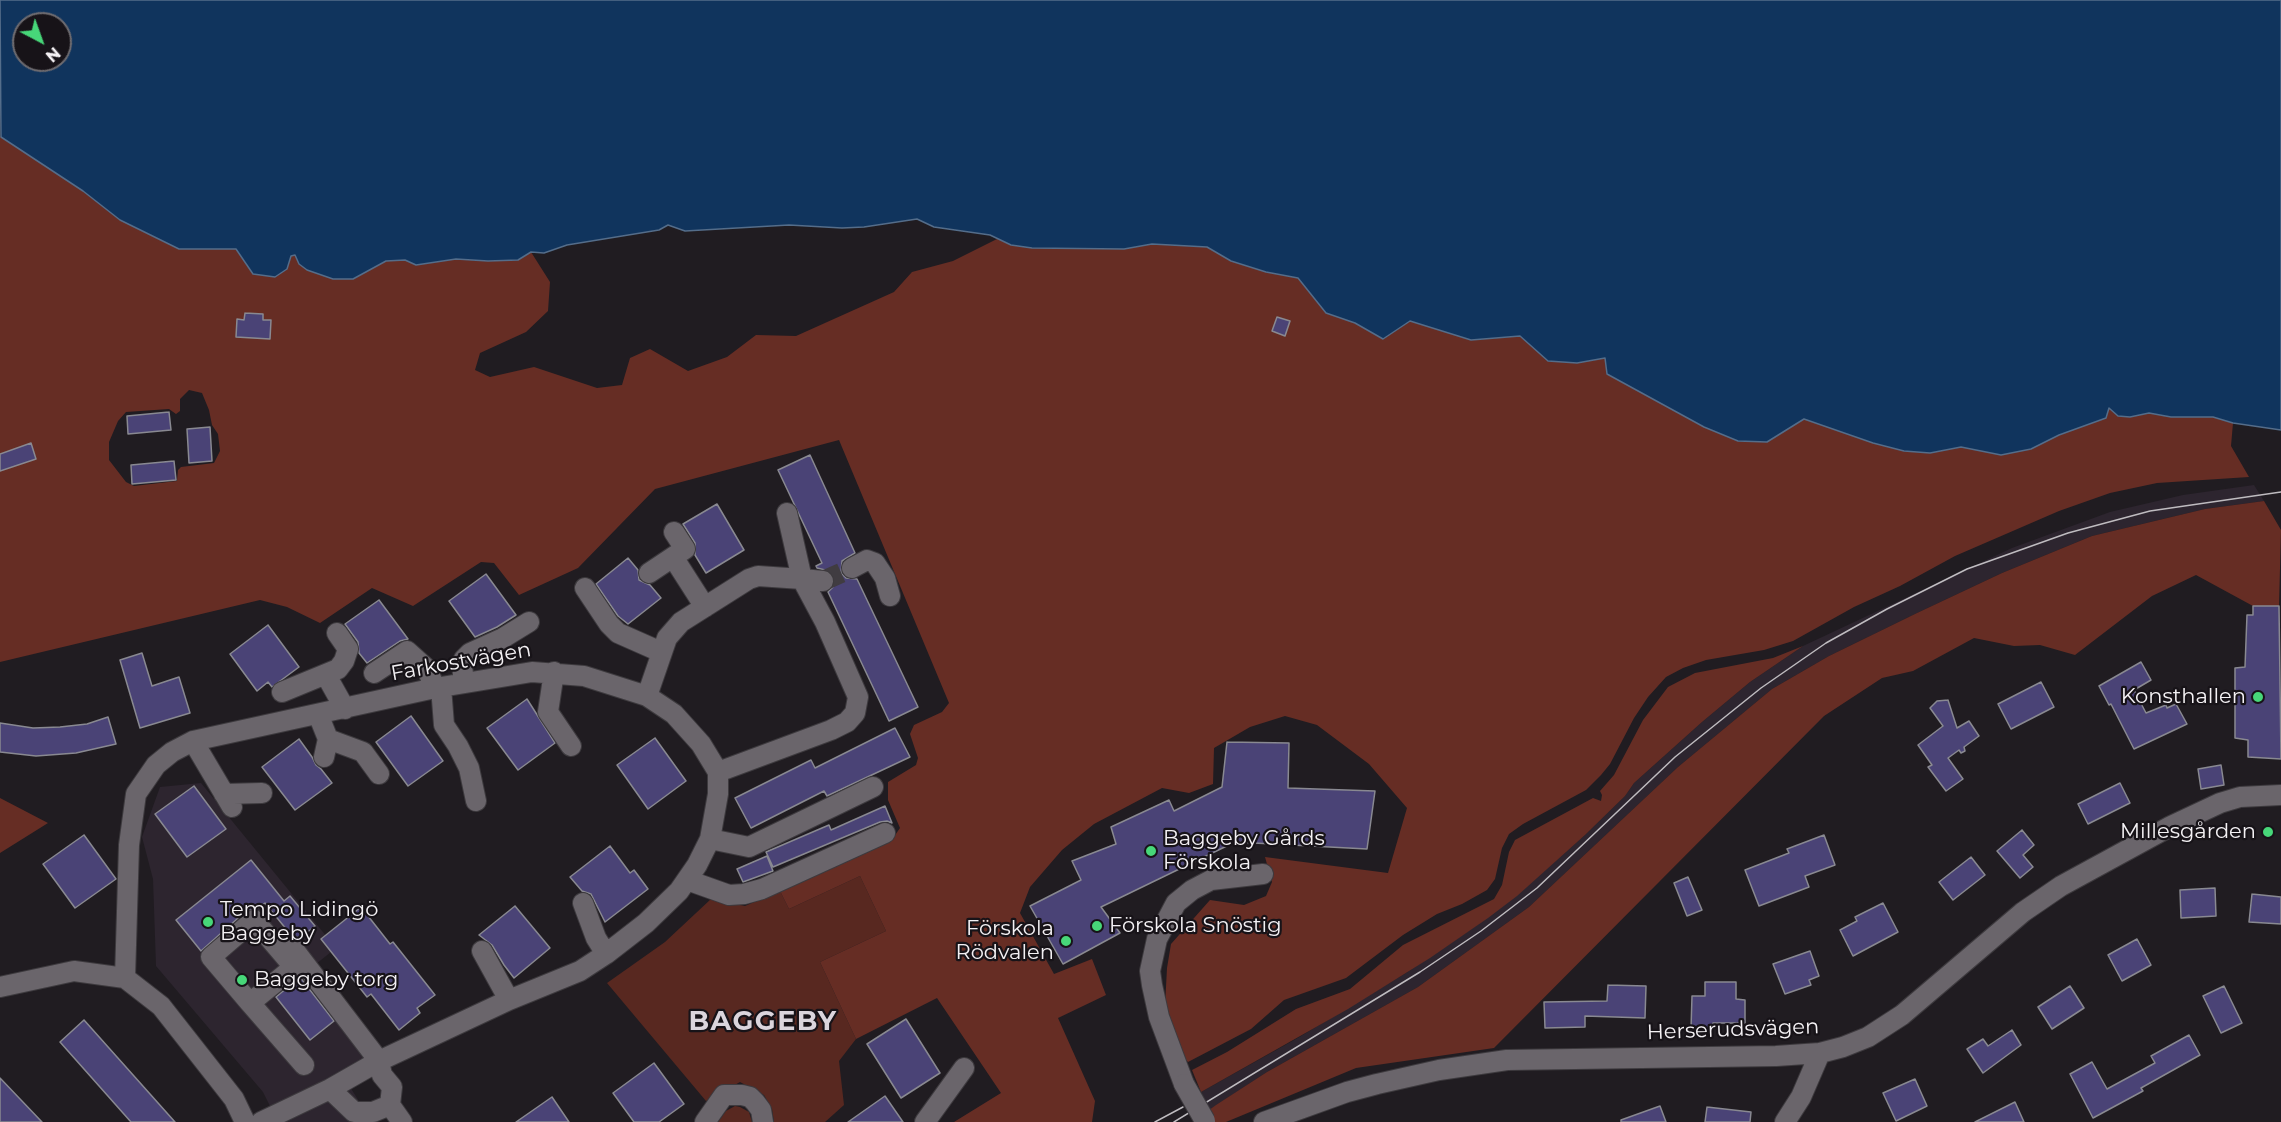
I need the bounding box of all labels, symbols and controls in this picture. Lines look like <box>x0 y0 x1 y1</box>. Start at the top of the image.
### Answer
north arrow <box>12 12 72 72</box>
text: N <box>42 43 64 66</box>
street label: Farkostvägen <box>389 637 533 687</box>
place label: Konsthallen <box>2121 684 2246 710</box>
marker: Konsthallen <box>2251 690 2265 704</box>
place label: Millesgården <box>2120 819 2256 845</box>
marker: Millesgården <box>2261 825 2275 839</box>
place label: Baggeby Gårds Förskola <box>1163 826 1325 876</box>
marker: Baggeby Gårds Förskola <box>1144 844 1158 858</box>
place label: Tempo Lidingö Baggeby <box>220 897 378 947</box>
place label: Förskola Snöstig <box>1109 913 1282 939</box>
marker: Tempo Lidingö Baggeby <box>201 915 215 929</box>
place label: Förskola Rödvalen <box>956 916 1054 966</box>
marker: Förskola Snöstig <box>1090 919 1104 933</box>
marker: Förskola Rödvalen <box>1059 934 1073 948</box>
place label: Baggeby torg <box>254 967 398 993</box>
marker: Baggeby torg <box>235 973 249 987</box>
district label: BAGGEBY <box>688 1006 838 1038</box>
street label: Herserudsvägen <box>1646 1014 1820 1046</box>

